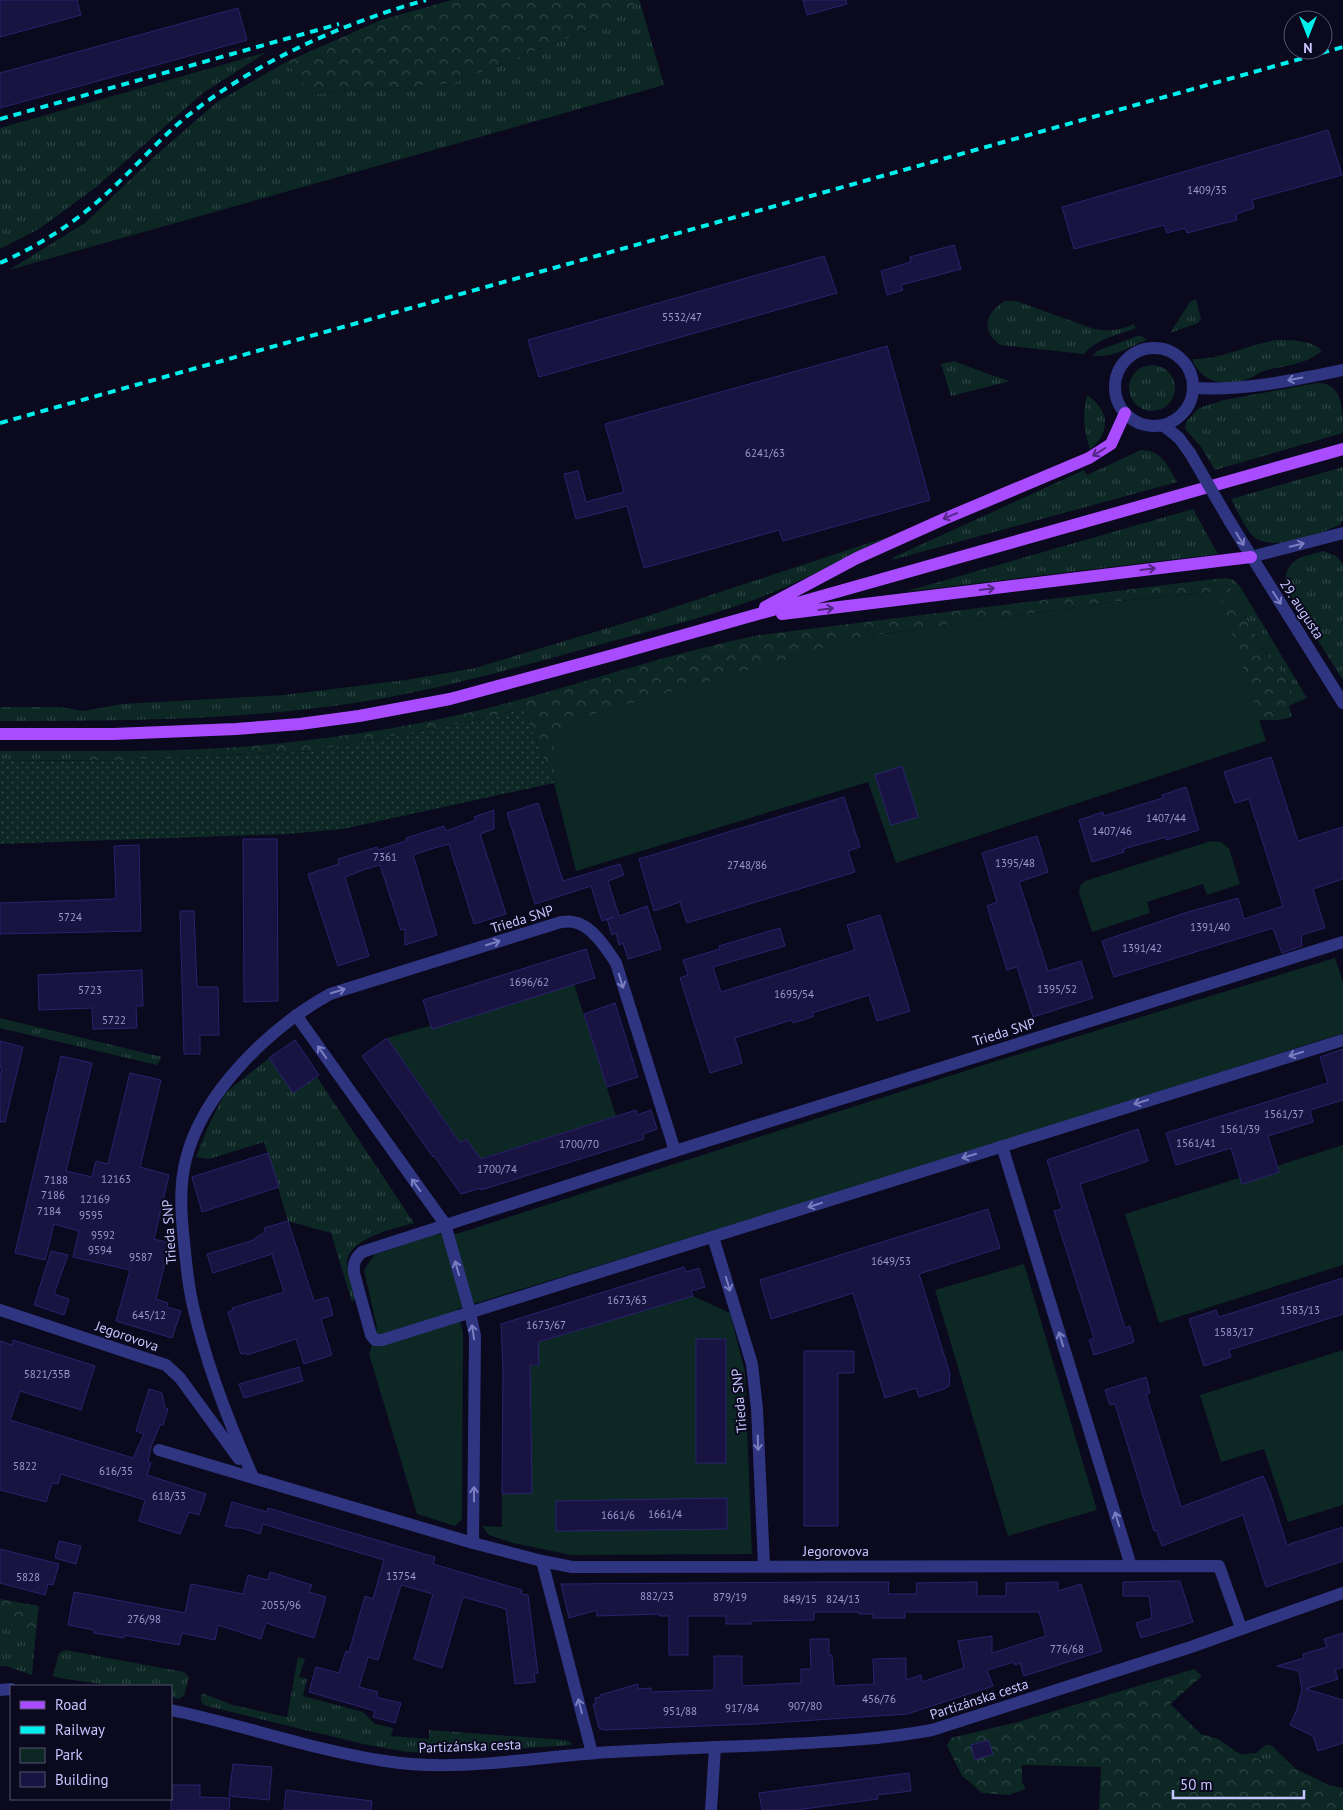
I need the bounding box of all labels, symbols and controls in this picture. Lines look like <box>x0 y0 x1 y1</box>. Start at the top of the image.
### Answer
north arrow <box>1283 10 1333 60</box>
text: N <box>1303 39 1313 57</box>
house number: 1409/35 <box>1187 183 1227 197</box>
house number: 5532/47 <box>662 310 702 324</box>
one-way arrow <box>1288 375 1304 385</box>
house number: 6241/63 <box>745 446 785 460</box>
one-way arrow <box>1093 447 1107 457</box>
one-way arrow <box>943 512 958 522</box>
one-way arrow <box>1236 532 1246 546</box>
one-way arrow <box>1288 540 1304 549</box>
one-way arrow <box>1140 564 1156 574</box>
street label: 29. augusta <box>1276 576 1328 642</box>
one-way arrow <box>979 584 995 594</box>
one-way arrow <box>1272 590 1282 604</box>
one-way arrow <box>817 604 833 614</box>
house number: 1407/44 <box>1146 811 1186 825</box>
house number: 1407/46 <box>1092 824 1132 838</box>
house number: 7361 <box>373 850 397 864</box>
house number: 1395/48 <box>995 856 1035 870</box>
house number: 2748/86 <box>727 858 767 872</box>
street label: Trieda SNP <box>488 901 556 937</box>
house number: 5724 <box>58 910 82 924</box>
house number: 1391/40 <box>1190 920 1230 934</box>
one-way arrow <box>485 938 501 948</box>
house number: 1391/42 <box>1122 941 1162 955</box>
one-way arrow <box>617 972 626 988</box>
house number: 1696/62 <box>509 975 549 989</box>
house number: 1395/52 <box>1037 982 1077 996</box>
house number: 5723 <box>78 983 102 997</box>
one-way arrow <box>330 986 346 996</box>
house number: 1695/54 <box>774 987 814 1001</box>
house number: 5722 <box>102 1013 126 1027</box>
street label: Trieda SNP <box>970 1014 1038 1050</box>
one-way arrow <box>317 1046 327 1060</box>
one-way arrow <box>1289 1050 1305 1060</box>
one-way arrow <box>1134 1098 1150 1108</box>
house number: 1561/37 <box>1264 1107 1304 1121</box>
house number: 1561/39 <box>1220 1122 1260 1136</box>
house number: 1561/41 <box>1176 1136 1216 1150</box>
house number: 1700/70 <box>559 1137 599 1151</box>
one-way arrow <box>962 1152 978 1162</box>
house number: 1700/74 <box>477 1162 517 1176</box>
house number: 12163 <box>101 1172 131 1186</box>
house number: 7188 <box>44 1173 68 1187</box>
one-way arrow <box>411 1179 422 1192</box>
house number: 7186 <box>41 1188 65 1202</box>
house number: 12169 <box>80 1192 110 1206</box>
street label: Trieda SNP <box>158 1199 180 1265</box>
one-way arrow <box>807 1201 823 1211</box>
house number: 7184 <box>37 1204 61 1218</box>
house number: 9595 <box>79 1208 103 1222</box>
house number: 9592 <box>91 1228 115 1242</box>
house number: 9594 <box>88 1243 112 1257</box>
house number: 9587 <box>129 1250 153 1264</box>
house number: 1649/53 <box>871 1254 911 1268</box>
one-way arrow <box>452 1261 462 1277</box>
one-way arrow <box>724 1276 733 1291</box>
house number: 1673/63 <box>607 1293 647 1307</box>
house number: 1583/13 <box>1280 1303 1320 1317</box>
house number: 645/12 <box>132 1308 166 1322</box>
street label: Jegorovova <box>92 1316 161 1355</box>
house number: 1673/67 <box>526 1318 566 1332</box>
one-way arrow <box>468 1324 478 1340</box>
house number: 1583/17 <box>1214 1325 1254 1339</box>
one-way arrow <box>1056 1331 1066 1347</box>
house number: 5821/35B <box>24 1367 70 1381</box>
street label: Trieda SNP <box>727 1368 751 1434</box>
one-way arrow <box>754 1434 763 1450</box>
house number: 5822 <box>13 1459 37 1473</box>
house number: 616/35 <box>99 1464 133 1478</box>
one-way arrow <box>469 1486 478 1502</box>
house number: 618/33 <box>152 1489 186 1503</box>
house number: 1661/4 <box>648 1507 682 1521</box>
house number: 1661/6 <box>601 1508 635 1522</box>
one-way arrow <box>1112 1512 1121 1528</box>
street label: Jegorovova <box>802 1542 869 1560</box>
house number: 13754 <box>386 1569 416 1583</box>
house number: 5828 <box>16 1570 40 1584</box>
house number: 882/23 <box>640 1589 674 1603</box>
house number: 879/19 <box>713 1590 747 1604</box>
house number: 849/15 <box>783 1592 817 1606</box>
house number: 824/13 <box>826 1592 860 1606</box>
house number: 2055/96 <box>261 1598 301 1612</box>
house number: 276/98 <box>127 1612 161 1626</box>
house number: 776/68 <box>1050 1642 1084 1656</box>
street label: Partizánska cesta <box>927 1675 1031 1723</box>
legend <box>10 1685 172 1800</box>
house number: 456/76 <box>862 1692 896 1706</box>
text: Road <box>55 1695 87 1714</box>
one-way arrow <box>574 1698 584 1714</box>
house number: 907/80 <box>788 1699 822 1713</box>
house number: 917/84 <box>725 1701 759 1715</box>
house number: 951/88 <box>663 1704 697 1718</box>
text: Railway <box>55 1720 105 1739</box>
street label: Partizánska cesta <box>418 1735 522 1757</box>
text: Park <box>55 1745 83 1764</box>
scale bar <box>1173 1768 1304 1800</box>
text: Building <box>55 1770 109 1789</box>
text: 50 m <box>1180 1775 1213 1794</box>

